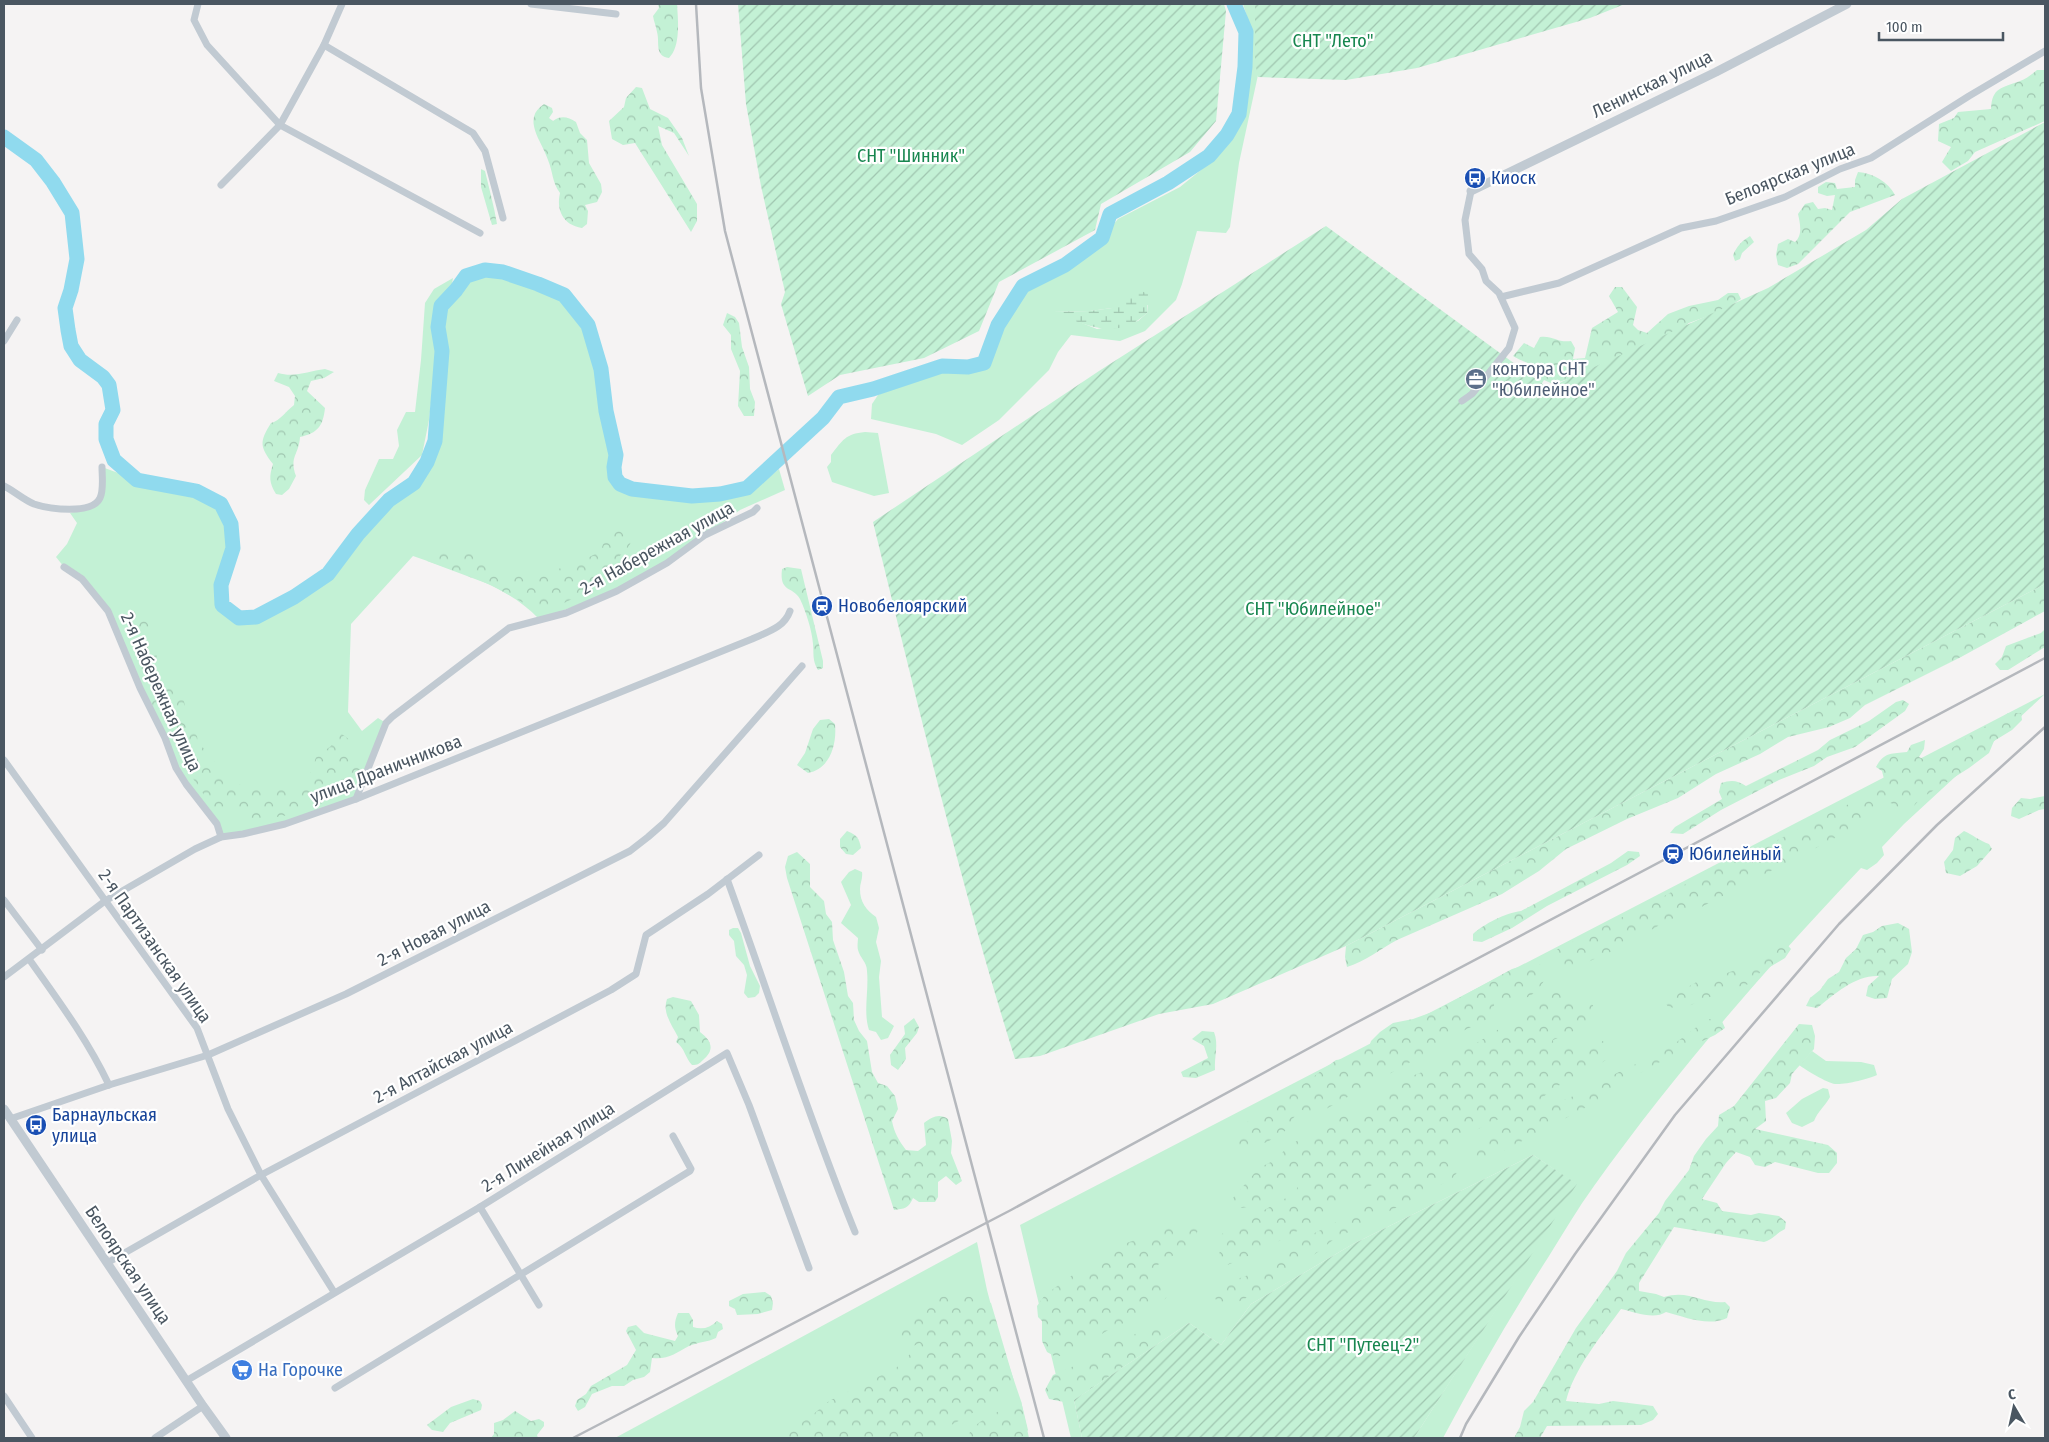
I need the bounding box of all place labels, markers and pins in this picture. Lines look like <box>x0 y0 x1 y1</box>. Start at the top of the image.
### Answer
bus stop icon: Киоск <box>1463 166 1487 190</box>
place label: Киоск <box>1491 167 1536 189</box>
place label: контора СНТ "Юбилейное" <box>1492 358 1595 401</box>
office icon: контора СНТ "Юбилейное" <box>1464 367 1488 391</box>
station icon: Новобелоярский <box>810 594 834 618</box>
place label: Новобелоярский <box>838 595 967 617</box>
station icon: Юбилейный <box>1661 842 1685 866</box>
place label: Юбилейный <box>1689 843 1782 865</box>
place label: Барнаульская улица <box>52 1104 157 1147</box>
bus stop icon: Барнаульская улица <box>24 1113 48 1137</box>
supermarket icon: На Горочке <box>230 1358 254 1382</box>
place label: На Горочке <box>258 1359 343 1381</box>

